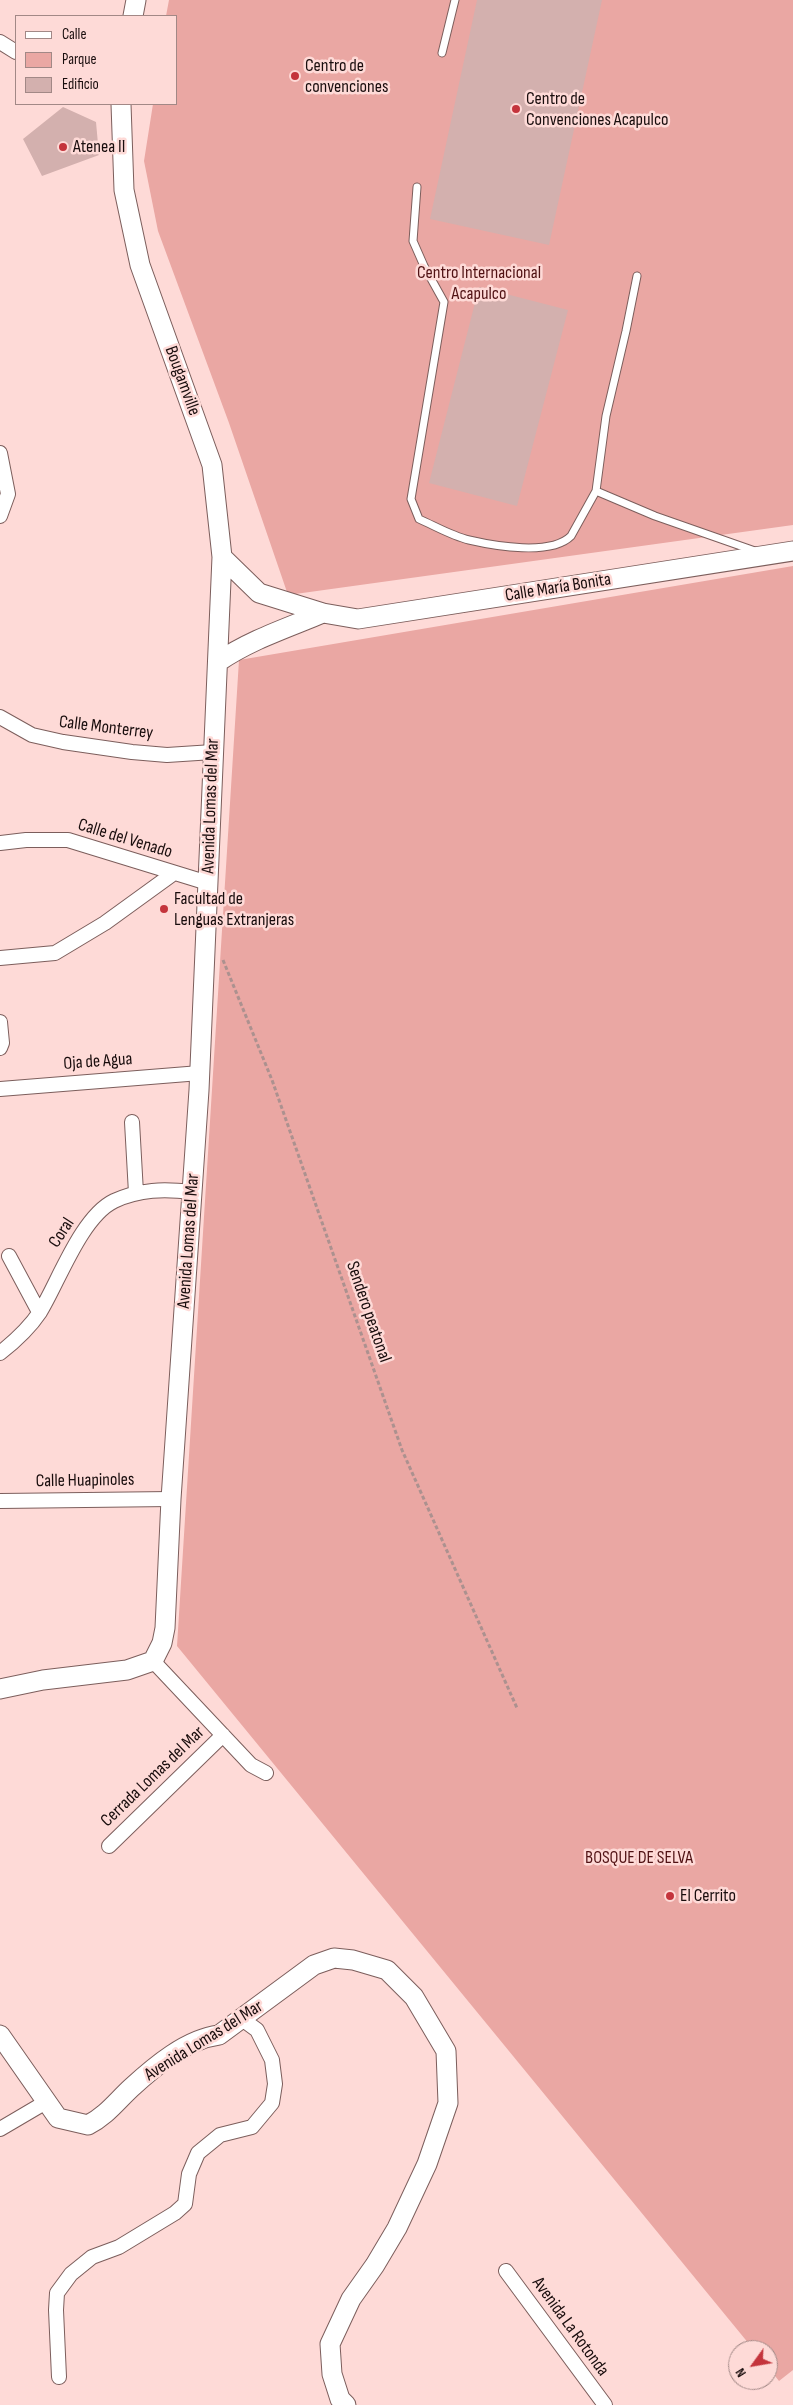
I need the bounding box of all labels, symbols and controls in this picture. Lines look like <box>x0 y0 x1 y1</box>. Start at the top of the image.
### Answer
legend <box>15 15 178 105</box>
text: Calle <box>62 25 86 44</box>
text: Parque <box>62 50 97 69</box>
place label: Centro de convenciones <box>305 55 388 98</box>
marker: Centro de convenciones <box>289 70 301 82</box>
text: Edificio <box>62 75 99 94</box>
place label: Centro de Convenciones Acapulco <box>526 88 669 130</box>
marker: Centro de Convenciones Acapulco <box>510 103 522 115</box>
place label: Atenea II <box>73 136 125 158</box>
marker: Atenea II <box>57 141 69 153</box>
park label: Centro Internacional Acapulco <box>417 262 541 304</box>
street label: Bougamville <box>159 343 205 419</box>
street label: Calle María Bonita <box>503 569 613 607</box>
street label: Calle Monterrey <box>58 712 154 744</box>
street label: Avenida Lomas del Mar <box>198 738 224 874</box>
street label: Calle del Venado <box>75 814 175 864</box>
place label: Facultad de Lenguas Extranjeras <box>174 888 294 931</box>
marker: Facultad de Lenguas Extranjeras <box>158 903 170 915</box>
street label: Oja de Agua <box>63 1049 133 1075</box>
street label: Avenida Lomas del Mar <box>174 1173 204 1309</box>
street label: Coral <box>44 1214 80 1252</box>
street label: Sendero peatonal <box>341 1259 395 1365</box>
street label: Calle Huapinoles <box>35 1469 135 1493</box>
street label: Cerrada Lomas del Mar <box>97 1722 209 1832</box>
park label: BOSQUE DE SELVA <box>585 1847 693 1869</box>
place label: El Cerrito <box>680 1885 736 1907</box>
marker: El Cerrito <box>664 1890 676 1902</box>
street label: Avenida Lomas del Mar <box>141 1996 267 2086</box>
street label: Avenida La Rotonda <box>527 2273 613 2381</box>
north arrow <box>728 2340 778 2390</box>
text: N <box>732 2365 750 2380</box>

